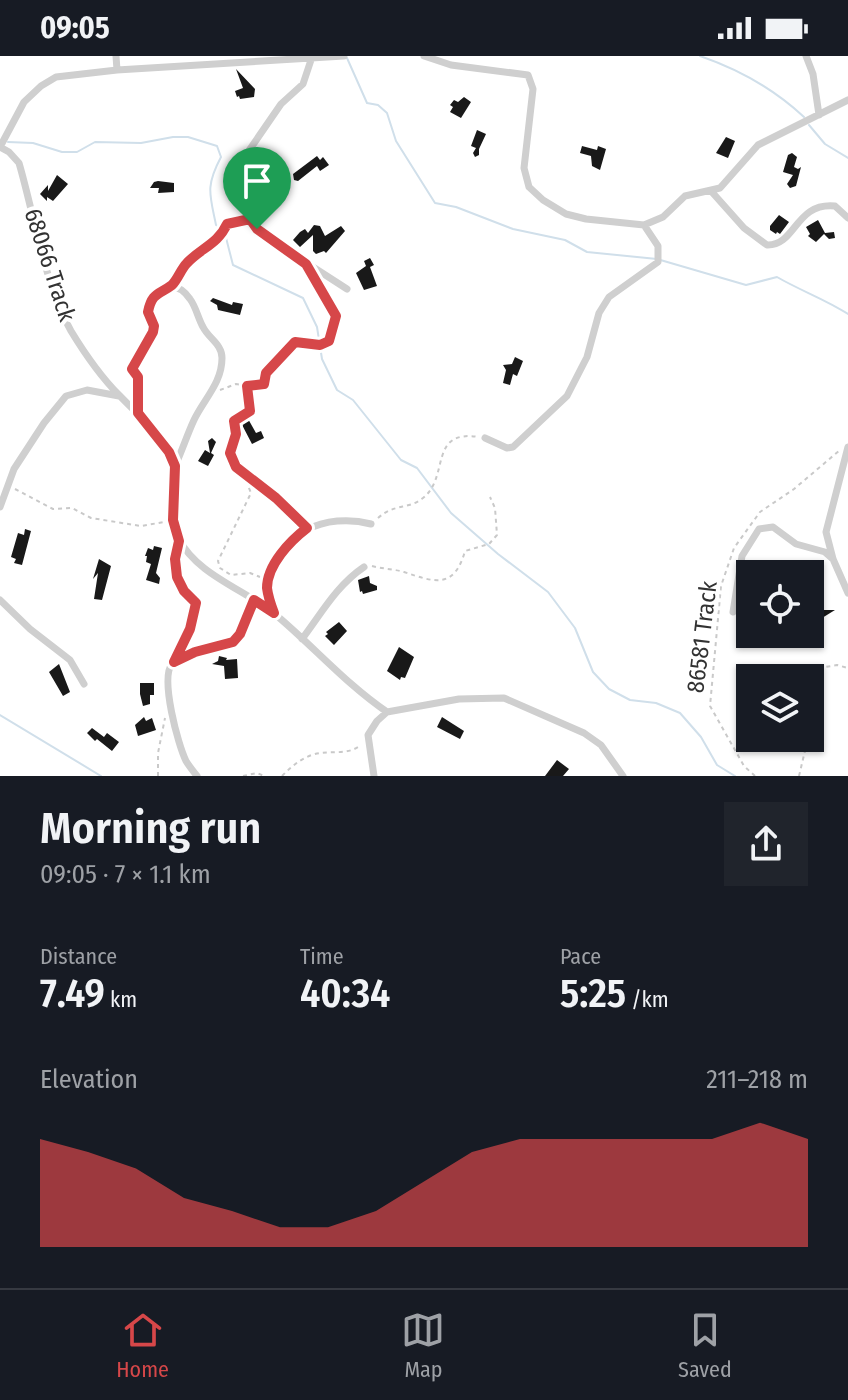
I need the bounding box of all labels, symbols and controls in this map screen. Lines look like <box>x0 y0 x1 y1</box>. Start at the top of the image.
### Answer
text: 09:05 <box>40 10 110 46</box>
pin <box>223 147 291 229</box>
icon: arrive <box>235 159 279 203</box>
street label: 68066 Track <box>19 205 82 326</box>
map controls <box>736 560 824 752</box>
button: locate <box>736 560 824 648</box>
street label: 86581 Track <box>681 579 723 695</box>
button: layers <box>736 664 824 752</box>
text: Morning run <box>40 802 261 855</box>
button: share <box>724 802 808 886</box>
text: 09:05 · 7 × 1.1 km <box>40 859 211 890</box>
text: Distance <box>40 943 117 970</box>
text: Time <box>300 943 344 970</box>
text: Pace <box>560 943 601 970</box>
text: 7.49 <box>40 970 105 1018</box>
text: 40:34 <box>300 970 390 1018</box>
text: 5:25 <box>560 970 626 1018</box>
text: km <box>105 986 137 1013</box>
text: /km <box>626 986 669 1013</box>
text: Elevation <box>40 1064 138 1095</box>
text: 211–218 m <box>706 1064 808 1095</box>
tab: Home <box>116 1308 169 1383</box>
tab: Map <box>401 1308 445 1383</box>
tab: Saved <box>678 1308 732 1383</box>

